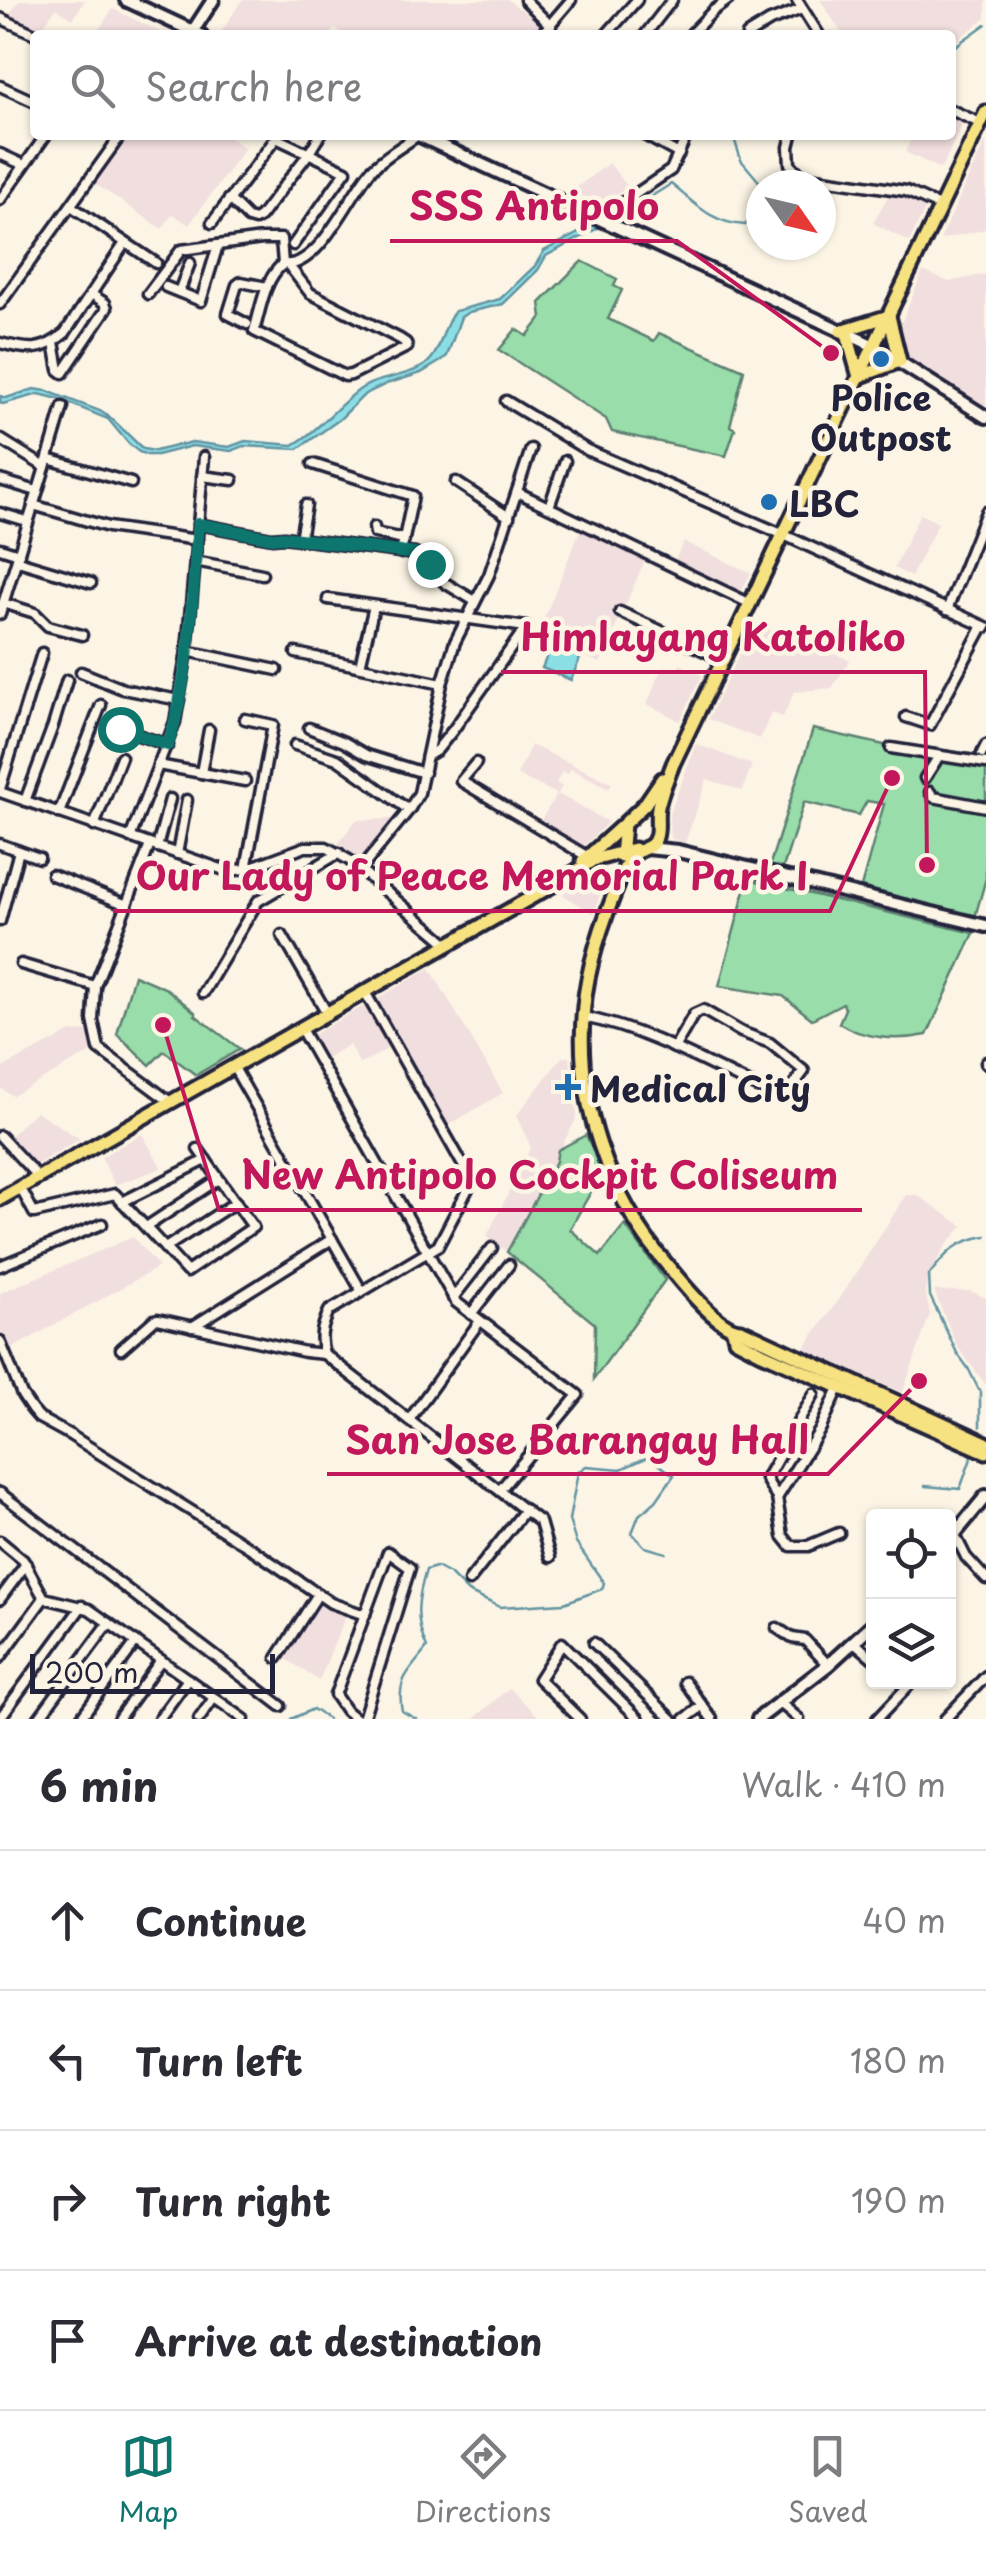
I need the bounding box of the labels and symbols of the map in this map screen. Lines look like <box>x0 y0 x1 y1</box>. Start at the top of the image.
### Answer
north arrow <box>746 170 836 260</box>
callout: SSS Antipolo <box>390 173 677 241</box>
text: SSS Antipolo <box>409 176 659 233</box>
marker: Police Outpost <box>870 348 892 370</box>
place label: Police Outpost <box>810 370 952 463</box>
place label: LBC <box>789 476 860 529</box>
marker: LBC <box>758 491 780 513</box>
route end <box>408 542 454 588</box>
callout: Himlayang Katoliko <box>501 604 925 672</box>
text: Himlayang Katoliko <box>520 607 906 664</box>
route start <box>98 707 144 753</box>
callout: Our Lady of Peace Memorial Park I <box>113 843 830 911</box>
text: Our Lady of Peace Memorial Park I <box>136 846 808 903</box>
place label: Medical City <box>590 1061 811 1114</box>
marker: Medical City <box>555 1074 581 1100</box>
callout: New Antipolo Cockpit Coliseum <box>219 1142 862 1210</box>
text: New Antipolo Cockpit Coliseum <box>242 1145 838 1202</box>
callout: San Jose Barangay Hall <box>327 1406 828 1474</box>
text: San Jose Barangay Hall <box>345 1410 809 1467</box>
scale bar <box>30 1649 275 1694</box>

